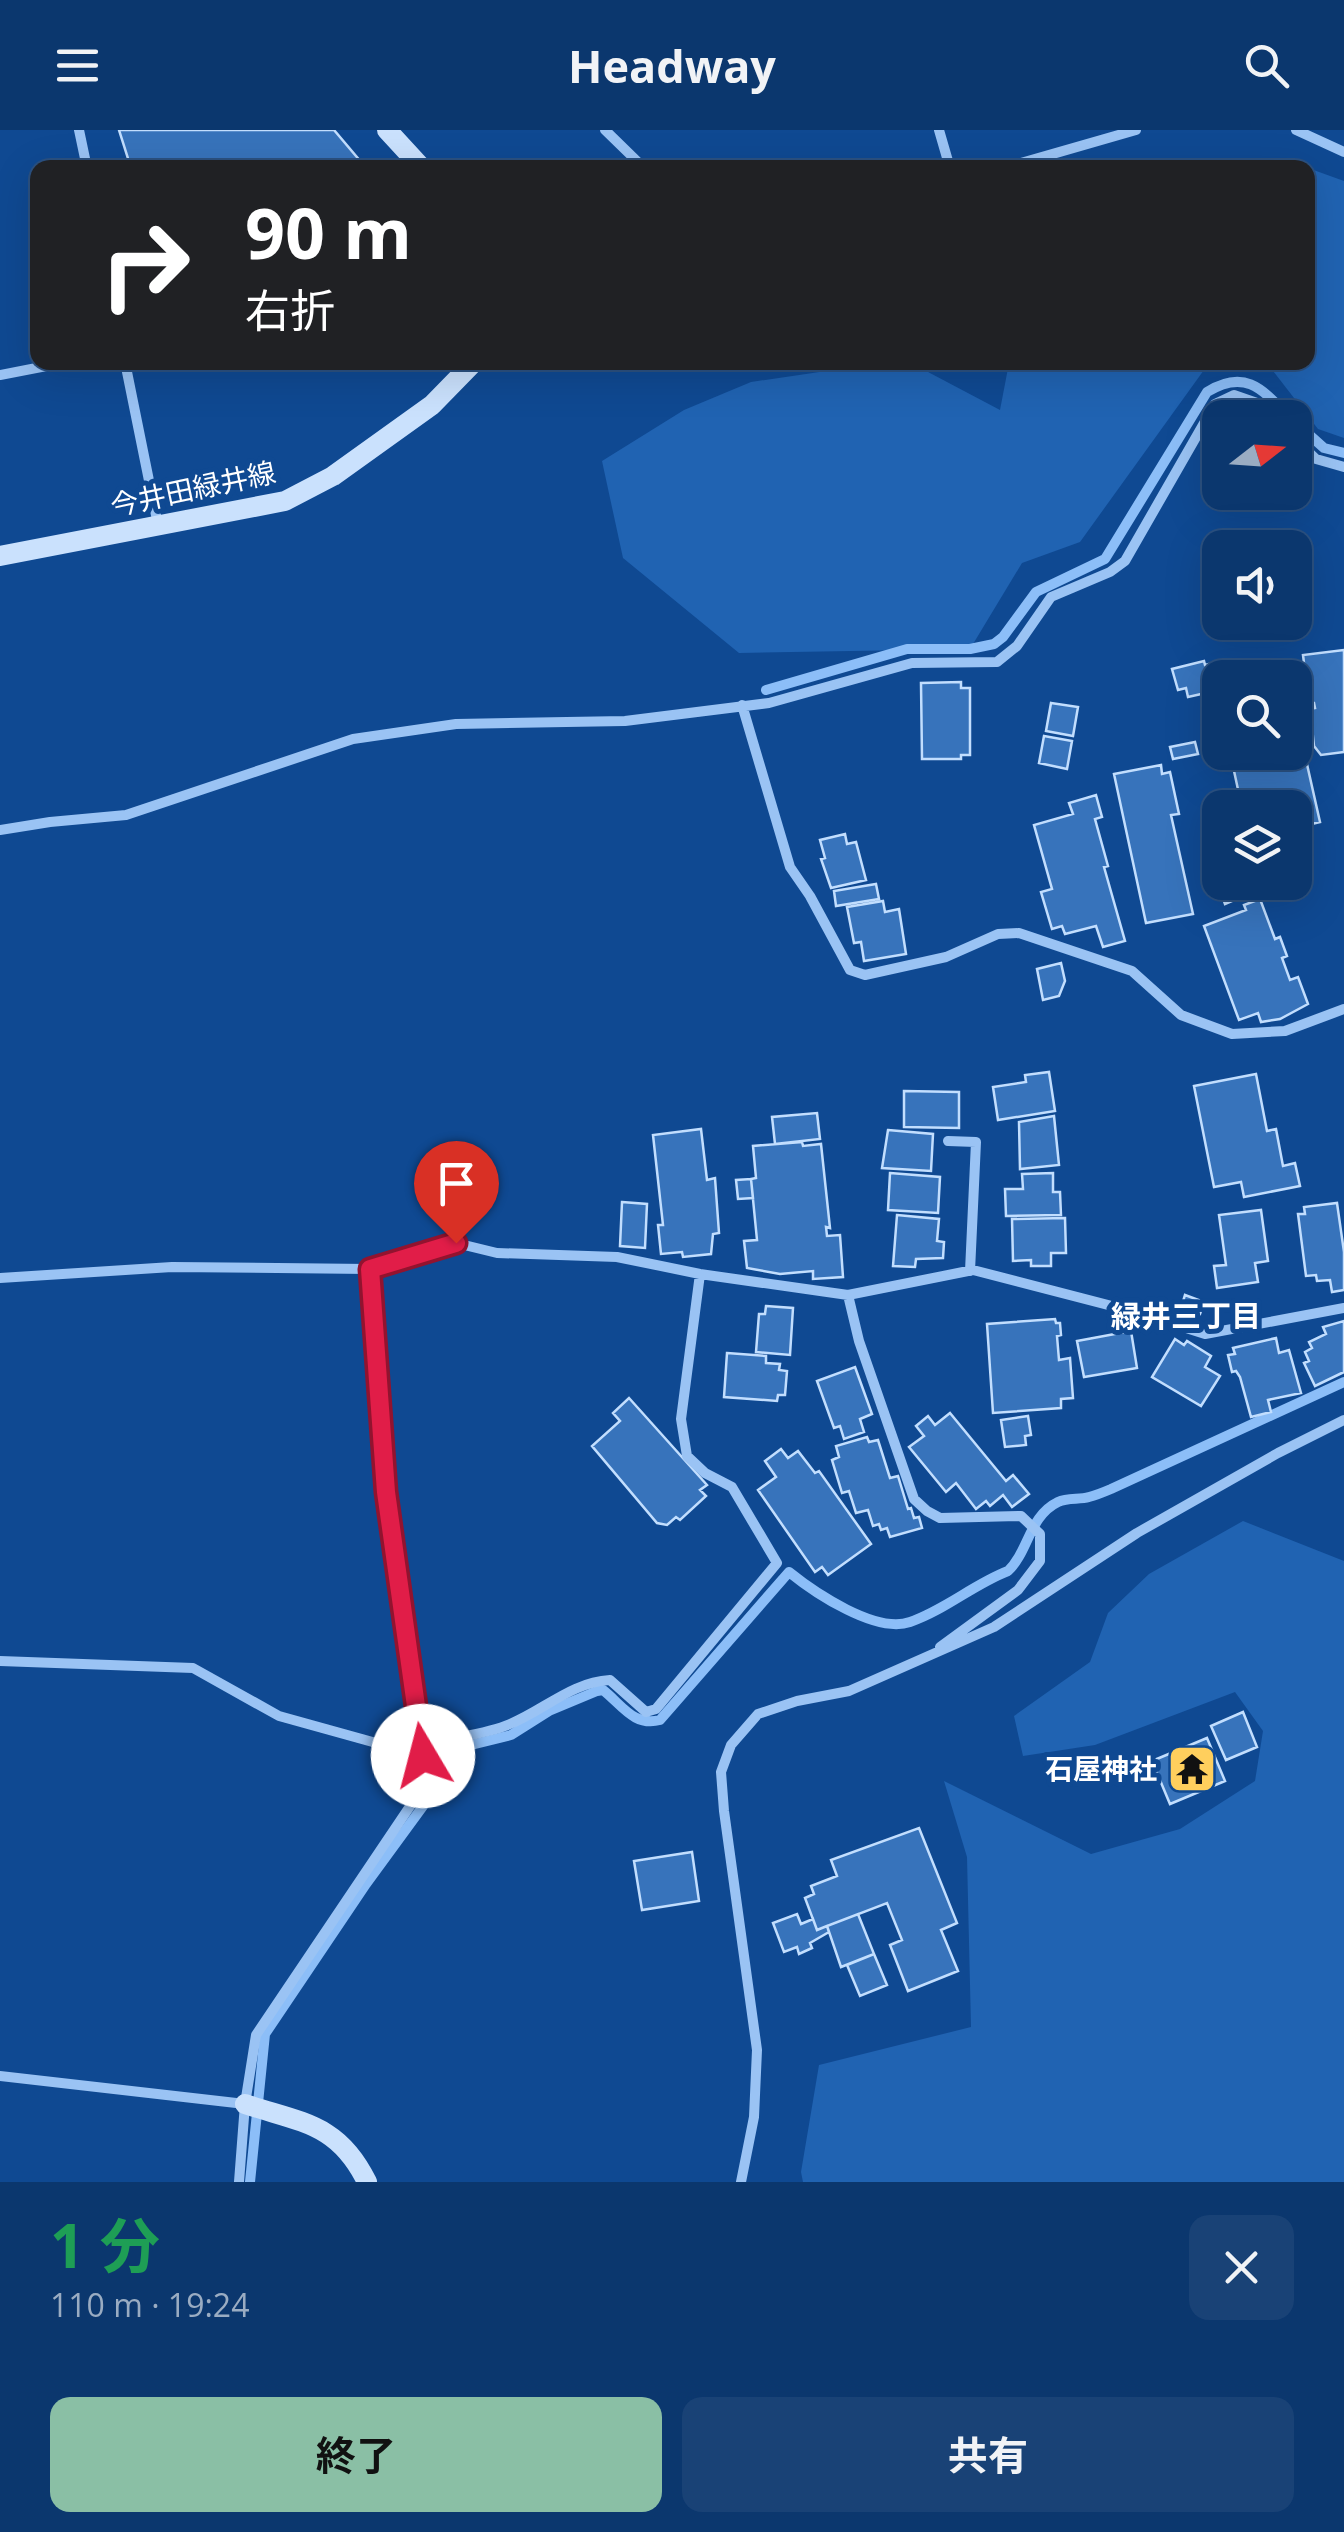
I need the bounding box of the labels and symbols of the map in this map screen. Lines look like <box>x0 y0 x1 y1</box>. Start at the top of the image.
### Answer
north arrow <box>1202 400 1312 510</box>
street label: 今井田緑井線 <box>107 452 279 524</box>
pin <box>414 1141 499 1244</box>
district label: 緑井三丁目 <box>1111 1295 1261 1336</box>
position arrow <box>371 1704 475 1808</box>
temple icon: 石屋神社 <box>1166 1743 1218 1795</box>
place label: 石屋神社 <box>1045 1749 1157 1787</box>

